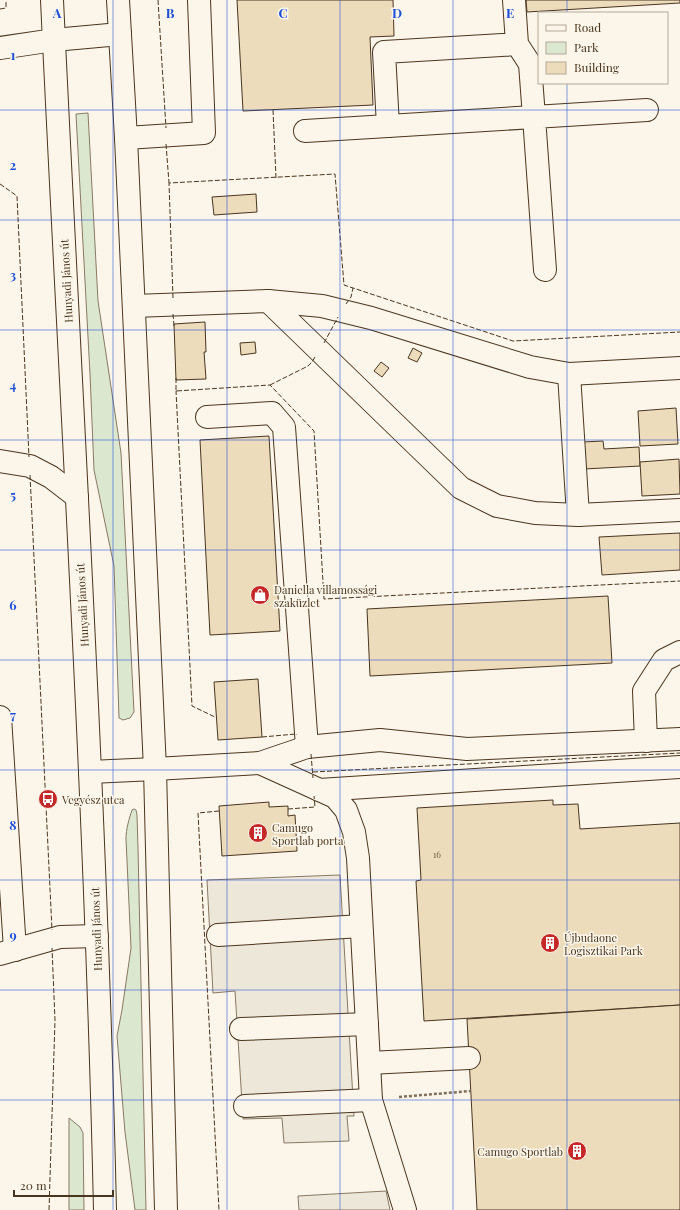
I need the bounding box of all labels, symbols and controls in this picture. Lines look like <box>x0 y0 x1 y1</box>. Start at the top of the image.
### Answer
text: A <box>52 4 62 21</box>
text: B <box>166 4 175 21</box>
text: C <box>278 4 288 21</box>
text: D <box>392 4 402 21</box>
text: E <box>506 4 514 21</box>
legend <box>538 12 668 84</box>
text: Road <box>574 19 601 35</box>
text: Park <box>574 39 599 55</box>
text: 1 <box>11 46 16 63</box>
text: Building <box>574 59 620 75</box>
text: 2 <box>10 156 17 173</box>
street label: Hunyadi János út <box>56 239 76 323</box>
text: 3 <box>10 266 16 283</box>
text: 4 <box>10 376 17 393</box>
text: 5 <box>10 486 16 503</box>
street label: Hunyadi János út <box>72 563 92 647</box>
place label: Daniella villamossági szaküzlet <box>274 582 377 610</box>
shop icon: Daniella villamossági szaküzlet <box>249 584 271 606</box>
text: 6 <box>9 596 17 613</box>
text: 7 <box>10 706 16 723</box>
bus stop icon: Vegyész utca <box>37 788 59 810</box>
place label: Vegyész utca <box>61 792 125 807</box>
text: 8 <box>9 816 17 833</box>
place label: Camugo Sportlab porta <box>272 820 344 848</box>
building icon: Camugo Sportlab porta <box>247 822 269 844</box>
house number: 16 <box>433 848 441 860</box>
street label: Hunyadi János út <box>87 887 105 971</box>
text: 9 <box>9 926 17 943</box>
place label: Újbudaone Logisztikai Park <box>564 930 643 958</box>
building icon: Újbudaone Logisztikai Park <box>539 932 561 954</box>
building icon: Camugo Sportlab <box>566 1140 588 1162</box>
place label: Camugo Sportlab <box>477 1144 563 1159</box>
scale bar <box>14 1172 113 1198</box>
text: 20 m <box>20 1177 47 1193</box>

